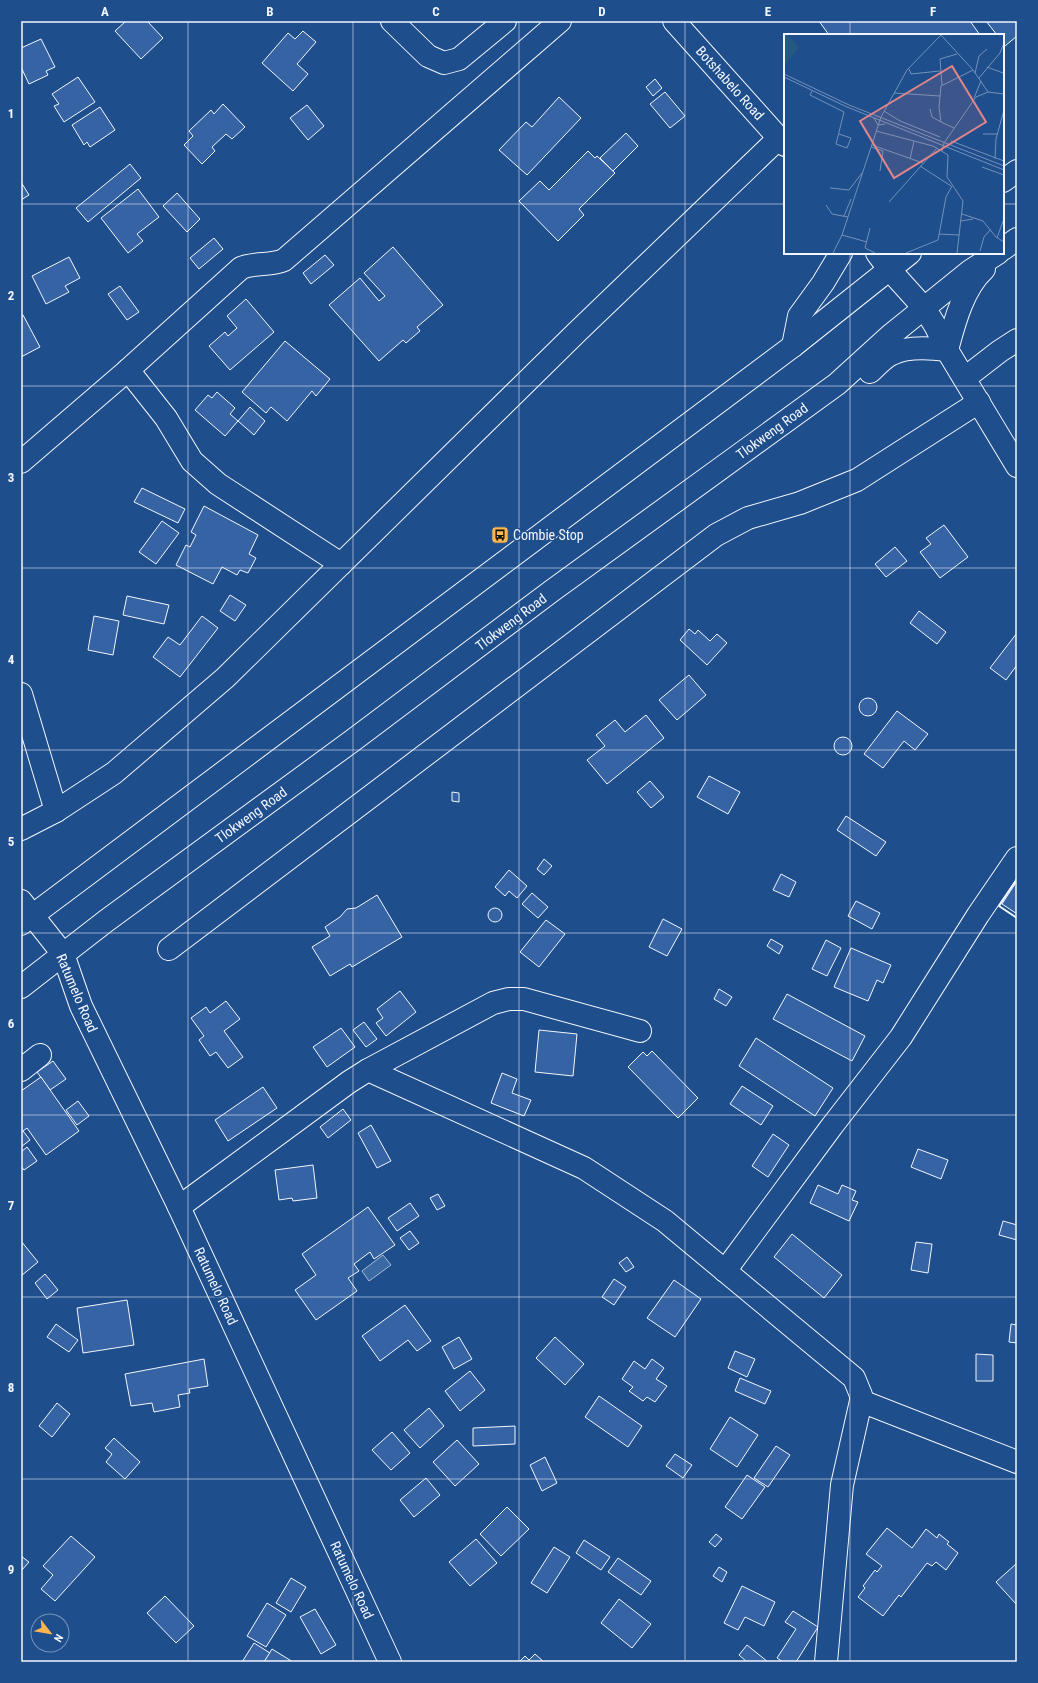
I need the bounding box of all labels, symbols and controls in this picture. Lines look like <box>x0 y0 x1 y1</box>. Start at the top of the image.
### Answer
text: A <box>101 4 109 19</box>
text: B <box>266 4 274 19</box>
text: C <box>432 4 440 19</box>
text: D <box>598 4 606 19</box>
text: E <box>765 4 772 19</box>
text: F <box>930 4 936 19</box>
inset map <box>784 34 1004 254</box>
street label: Botshabelo Road <box>693 43 767 123</box>
text: 1 <box>8 106 14 121</box>
text: 2 <box>8 288 15 303</box>
street label: Tlokweng Road <box>733 400 811 462</box>
text: 3 <box>8 470 14 485</box>
bus stop icon: Combie Stop <box>490 525 510 545</box>
place label: Combie Stop <box>513 527 584 543</box>
street label: Tlokweng Road <box>472 590 550 654</box>
text: 4 <box>8 652 15 667</box>
street label: Tlokweng Road <box>212 784 290 846</box>
text: 5 <box>8 834 15 849</box>
street label: Ratumelo Road <box>53 951 101 1035</box>
text: 6 <box>8 1016 15 1031</box>
text: 7 <box>8 1198 15 1213</box>
street label: Ratumelo Road <box>191 1245 241 1327</box>
text: 8 <box>8 1380 14 1395</box>
street label: Ratumelo Road <box>327 1539 377 1621</box>
text: 9 <box>8 1562 14 1577</box>
north arrow <box>30 1613 70 1653</box>
text: N <box>51 1632 65 1644</box>

